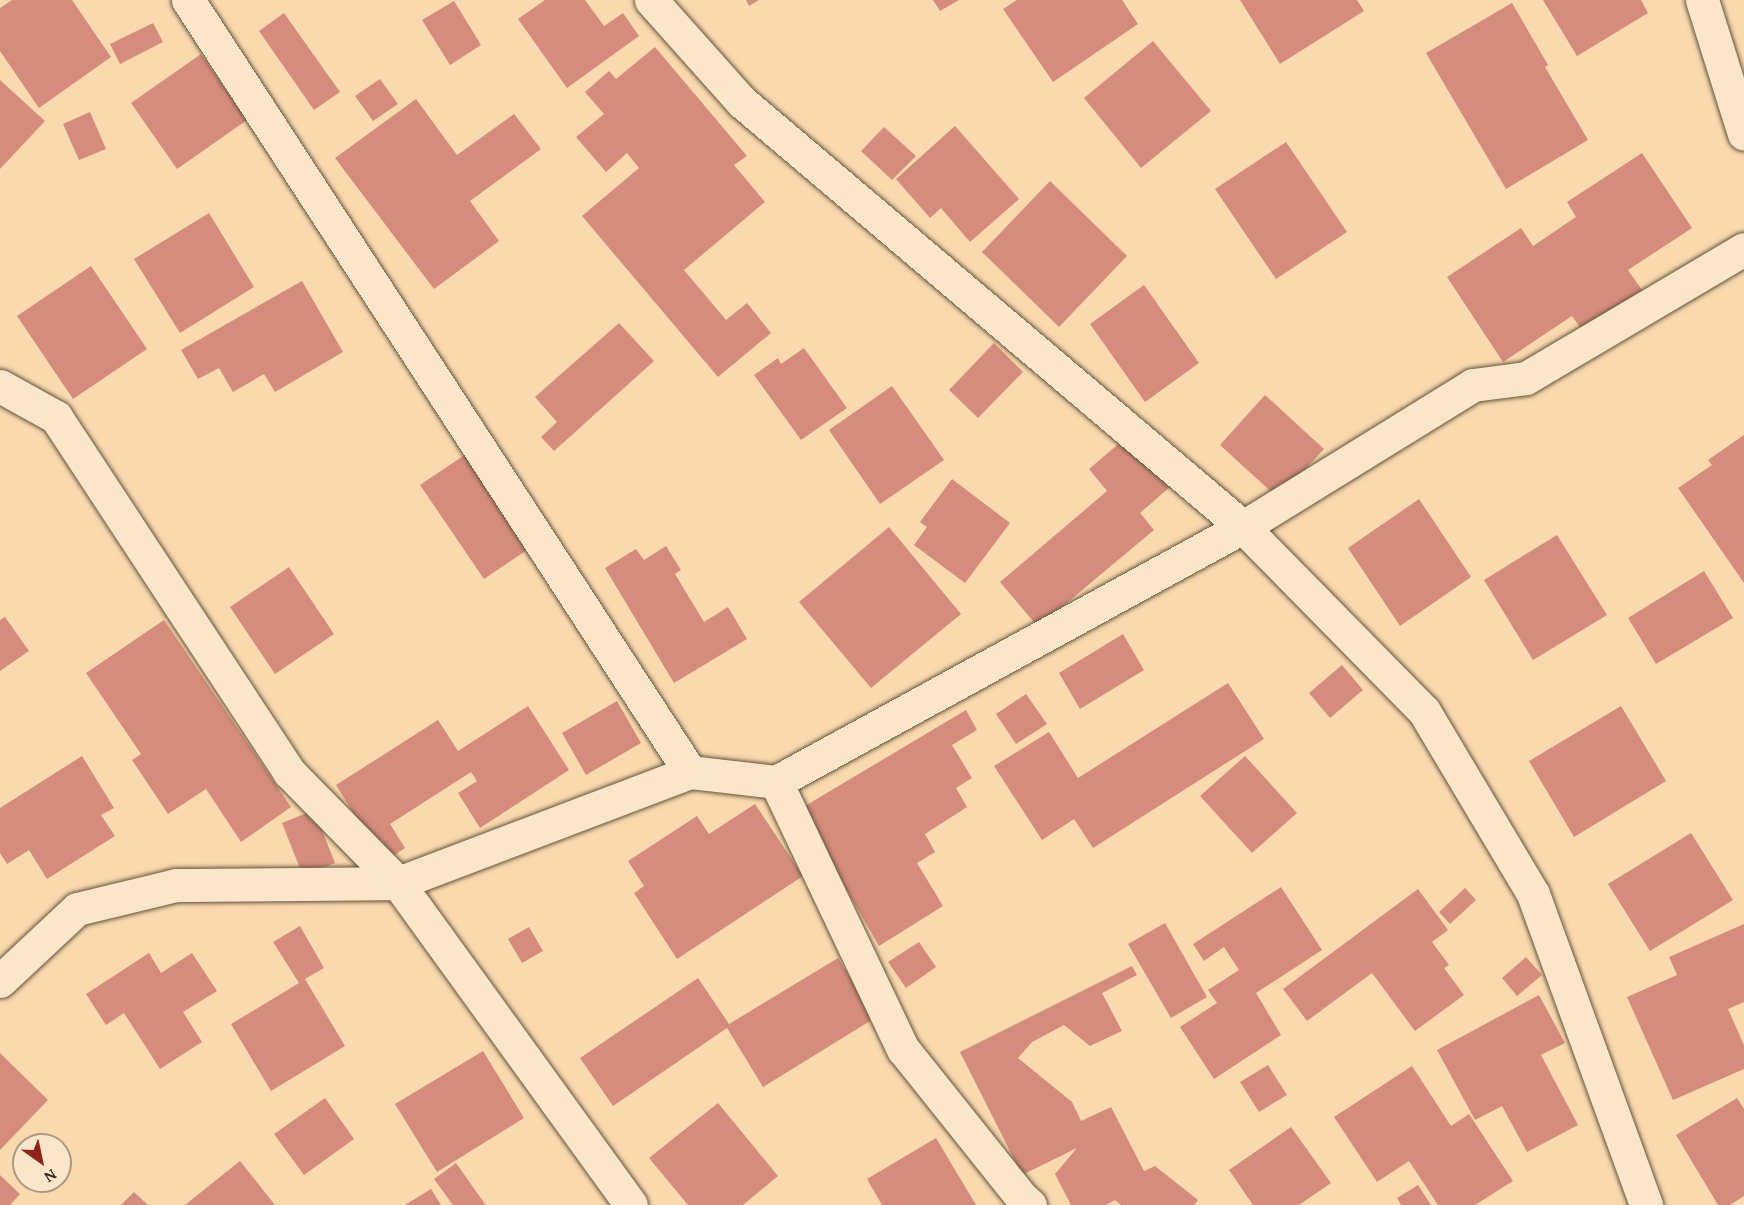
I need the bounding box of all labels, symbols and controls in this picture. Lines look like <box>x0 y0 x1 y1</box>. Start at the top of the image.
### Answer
north arrow <box>12 1133 72 1193</box>
text: N <box>40 1163 62 1189</box>

